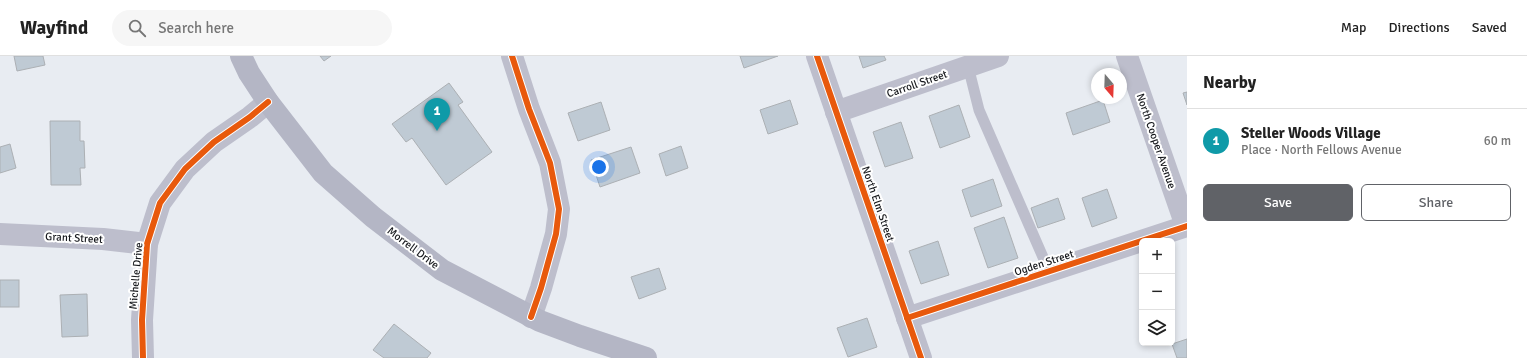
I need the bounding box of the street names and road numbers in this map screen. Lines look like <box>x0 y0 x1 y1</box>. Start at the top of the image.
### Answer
street label: Carroll Street <box>885 68 949 100</box>
street label: North Cooper Avenue <box>1134 92 1178 190</box>
street label: North Elm Street <box>859 165 897 244</box>
street label: Morrell Drive <box>385 224 441 272</box>
street label: Grant Street <box>45 230 103 246</box>
street label: Michelle Drive <box>127 242 145 310</box>
street label: Ogden Street <box>1013 247 1075 279</box>

